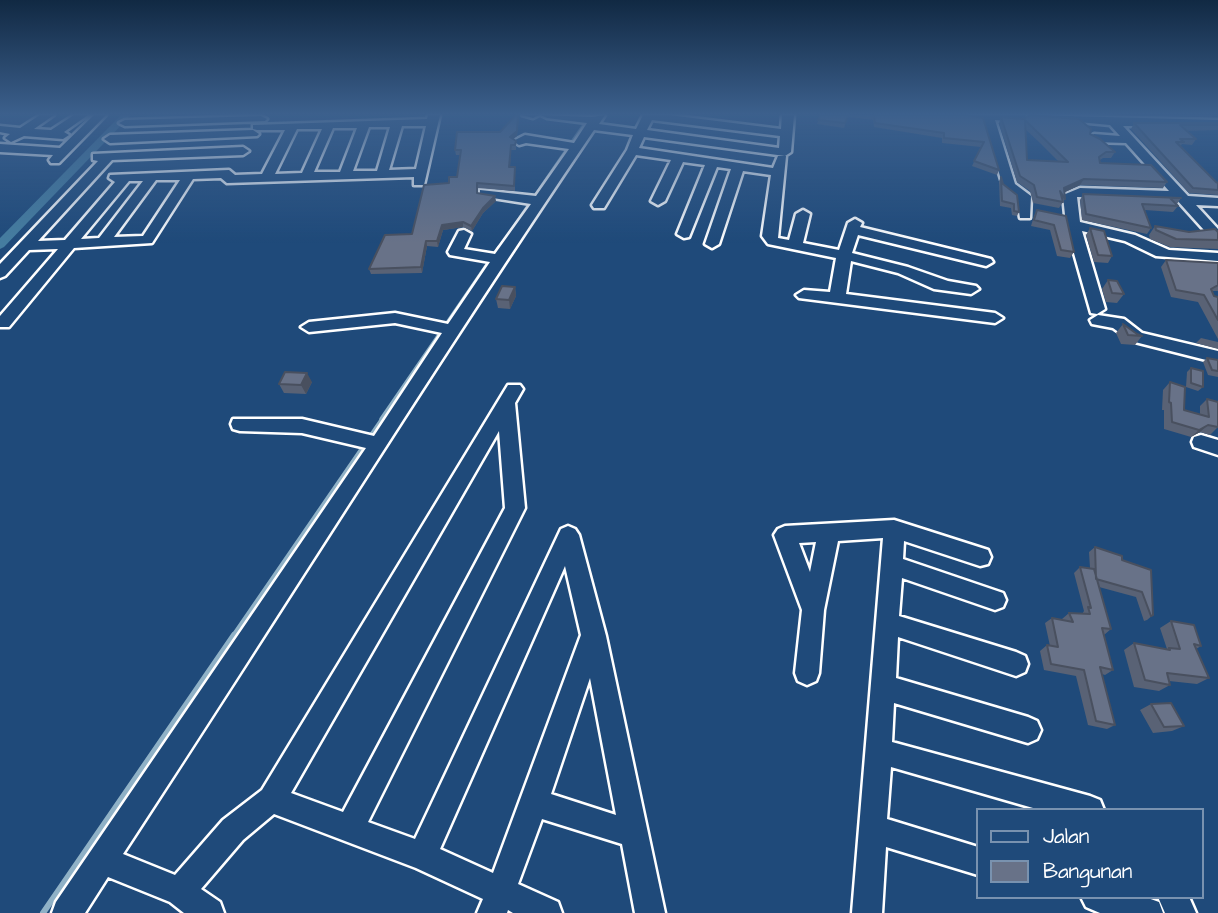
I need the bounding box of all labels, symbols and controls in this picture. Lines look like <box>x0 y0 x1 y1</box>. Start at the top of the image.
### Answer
legend <box>976 808 1204 899</box>
text: Jalan <box>1043 822 1089 851</box>
text: Bangunan <box>1043 857 1132 886</box>

